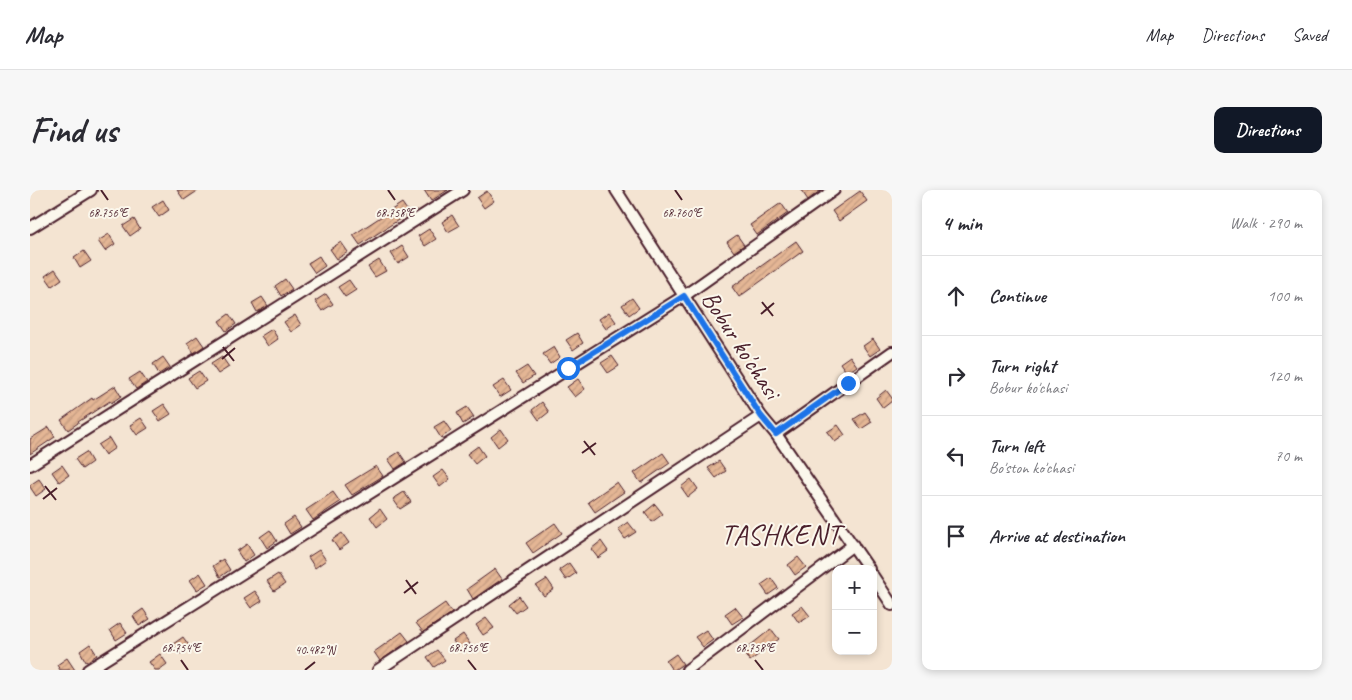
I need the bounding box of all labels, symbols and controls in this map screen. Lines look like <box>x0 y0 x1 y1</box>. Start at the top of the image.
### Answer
text: Map <box>25 20 62 50</box>
text: Map <box>1146 24 1173 46</box>
text: Directions <box>1201 24 1264 46</box>
text: Saved <box>1292 24 1327 46</box>
button: Directions <box>1214 107 1322 153</box>
text: Find us <box>30 108 117 153</box>
text: 68.756°E <box>88 205 129 221</box>
text: 68.758°E <box>375 205 416 221</box>
text: 68.760°E <box>662 205 703 221</box>
text: 4 min <box>942 210 982 236</box>
text: Walk · 290 m <box>1230 213 1302 233</box>
icon: ahead <box>942 282 970 310</box>
text: Continue <box>989 284 1046 308</box>
street label: Bobur ko'chasi <box>694 285 790 408</box>
text: 100 m <box>1268 286 1302 306</box>
text: Turn right <box>989 354 1056 378</box>
route start <box>557 357 580 380</box>
icon: right <box>942 362 970 390</box>
text: 120 m <box>1268 366 1302 386</box>
route end <box>837 372 860 395</box>
text: Bobur ko'chasi <box>989 378 1067 398</box>
text: Turn left <box>989 434 1044 458</box>
icon: left <box>942 442 970 470</box>
text: 70 m <box>1275 446 1302 466</box>
text: Bo'ston ko'chasi <box>989 458 1074 478</box>
district label: TASHKENT <box>721 517 846 552</box>
icon: arrive <box>942 522 970 550</box>
text: Arrive at destination <box>989 524 1125 548</box>
map controls <box>832 565 877 655</box>
button: + <box>832 565 877 610</box>
button: − <box>832 610 877 655</box>
text: 68.754°E <box>161 640 202 656</box>
text: 68.756°E <box>448 640 489 656</box>
text: 68.758°E <box>735 640 776 656</box>
text: 40.482°N <box>295 642 337 658</box>

